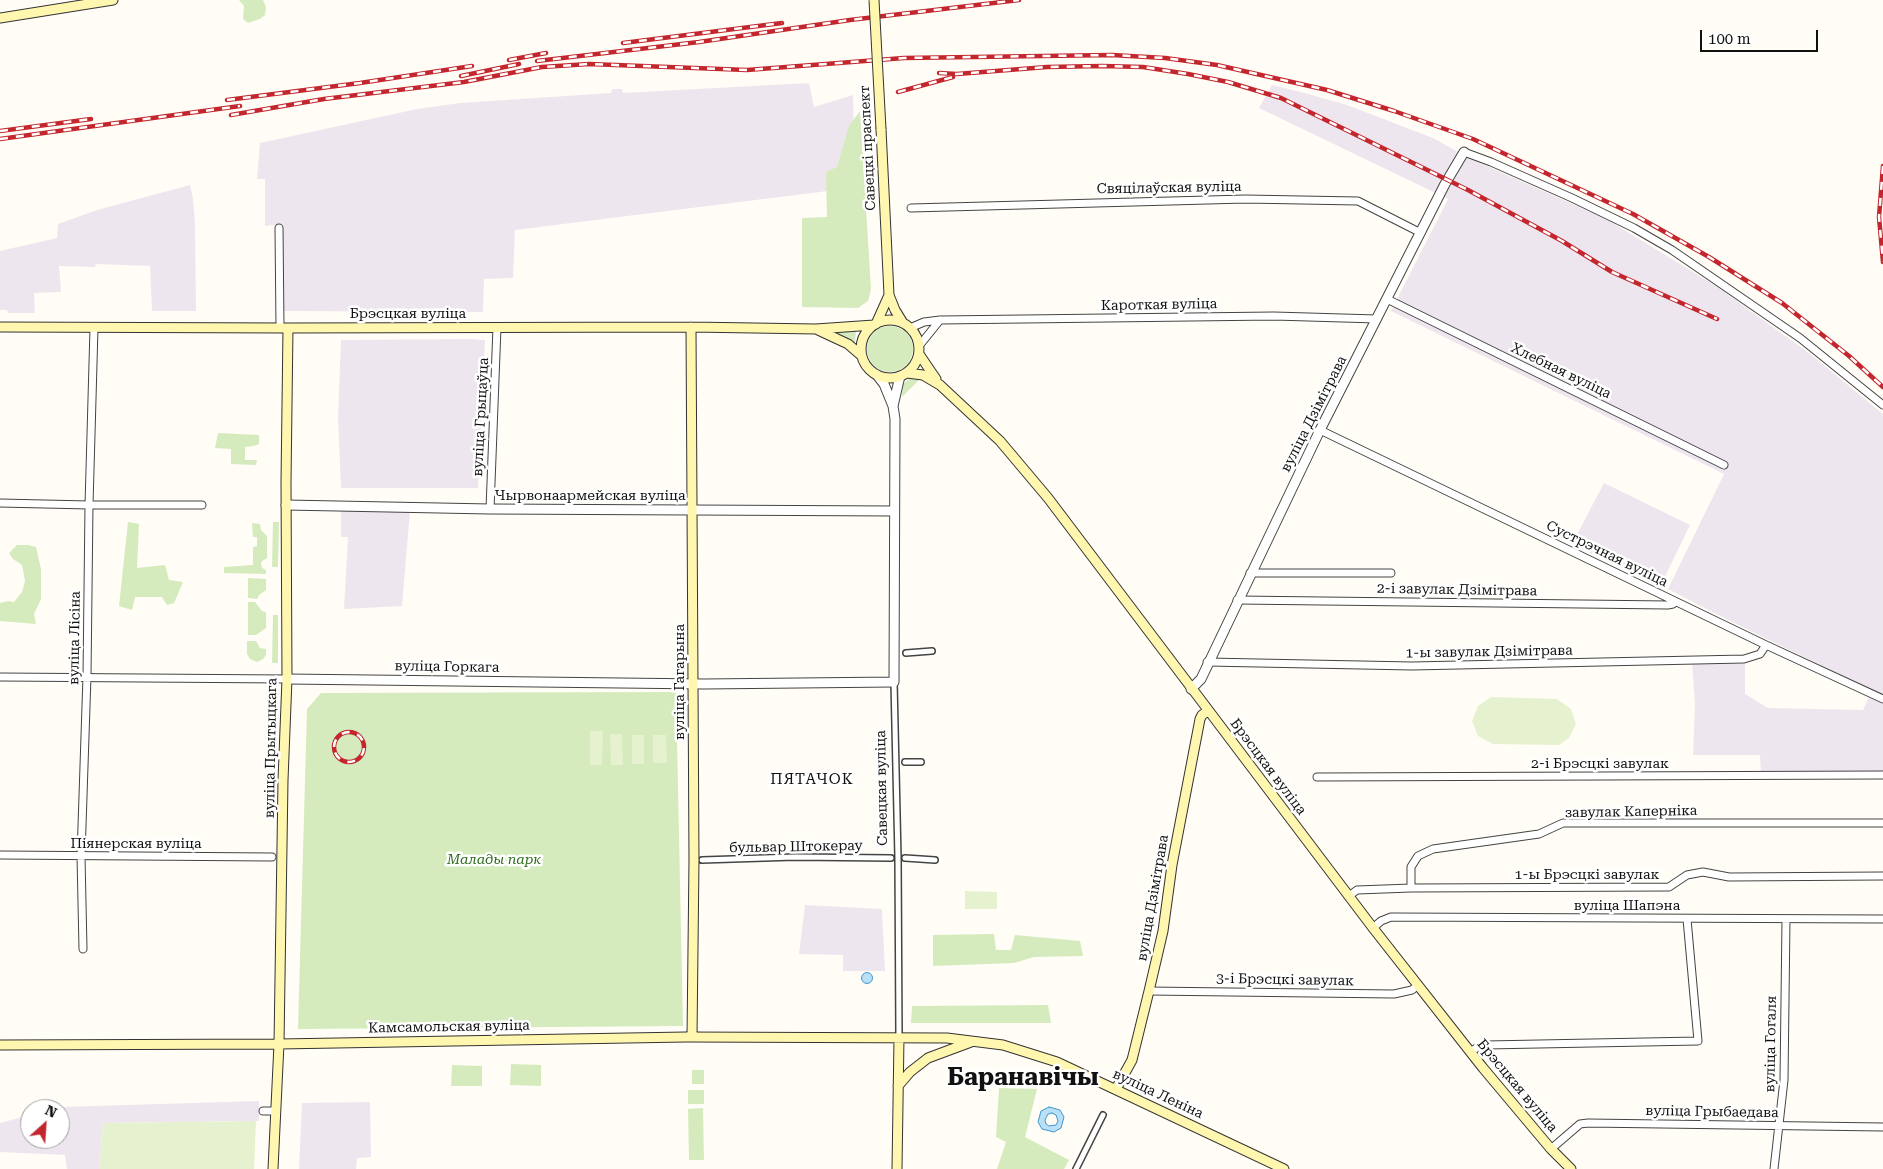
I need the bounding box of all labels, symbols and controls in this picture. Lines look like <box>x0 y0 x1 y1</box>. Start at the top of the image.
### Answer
scale bar <box>1703 20 1820 52</box>
text: 100 m <box>1708 30 1751 48</box>
street label: Савецкі праспект <box>856 85 880 211</box>
street label: Свяцілаўская вуліца <box>1096 178 1242 198</box>
street label: Кароткая вуліца <box>1101 296 1217 314</box>
street label: Брэсцкая вуліца <box>350 306 466 322</box>
street label: Хлебная вуліца <box>1508 339 1614 403</box>
street label: вуліца Дзімітрава <box>1277 353 1351 475</box>
street label: вуліца Грыцаўца <box>469 357 493 477</box>
street label: Чырвонаармейская вуліца <box>495 488 685 504</box>
street label: Сустрэчная вуліца <box>1543 517 1671 591</box>
street label: 2-і завулак Дзімітрава <box>1377 580 1537 600</box>
street label: вуліца Лісіна <box>66 591 84 685</box>
street label: вуліца Гагарына <box>672 624 688 740</box>
street label: 1-ы завулак Дзімітрава <box>1405 642 1573 662</box>
street label: вуліца Горкага <box>394 658 500 676</box>
street label: вуліца Прытыцкага <box>261 678 281 818</box>
street label: Брэсцкая вуліца <box>1226 716 1310 818</box>
street label: Савецкая вуліца <box>873 730 891 846</box>
street label: 2-і Брэсцкі завулак <box>1531 756 1669 772</box>
district label: ПЯТАЧОК <box>769 771 855 789</box>
street label: завулак Каперніка <box>1565 802 1697 822</box>
street label: вуліца Дзімітрава <box>1134 833 1172 963</box>
street label: Піянерская вуліца <box>71 836 201 852</box>
street label: бульвар Штокерау <box>729 837 863 857</box>
park label: Малады парк <box>447 852 541 868</box>
street label: 1-ы Брэсцкі завулак <box>1515 867 1659 883</box>
street label: вуліца Шапэна <box>1574 898 1680 914</box>
street label: 3-і Брэсцкі завулак <box>1216 970 1354 990</box>
street label: вуліца Гогаля <box>1762 995 1780 1093</box>
street label: Камсамольская вуліца <box>368 1017 530 1037</box>
street label: Брэсцкая вуліца <box>1473 1036 1561 1136</box>
district label: Баранавічы <box>947 1064 1099 1092</box>
street label: вуліца Леніна <box>1110 1066 1206 1122</box>
north arrow <box>20 1099 70 1149</box>
text: N <box>43 1102 59 1121</box>
street label: вуліца Грыбаедава <box>1645 1102 1779 1122</box>

